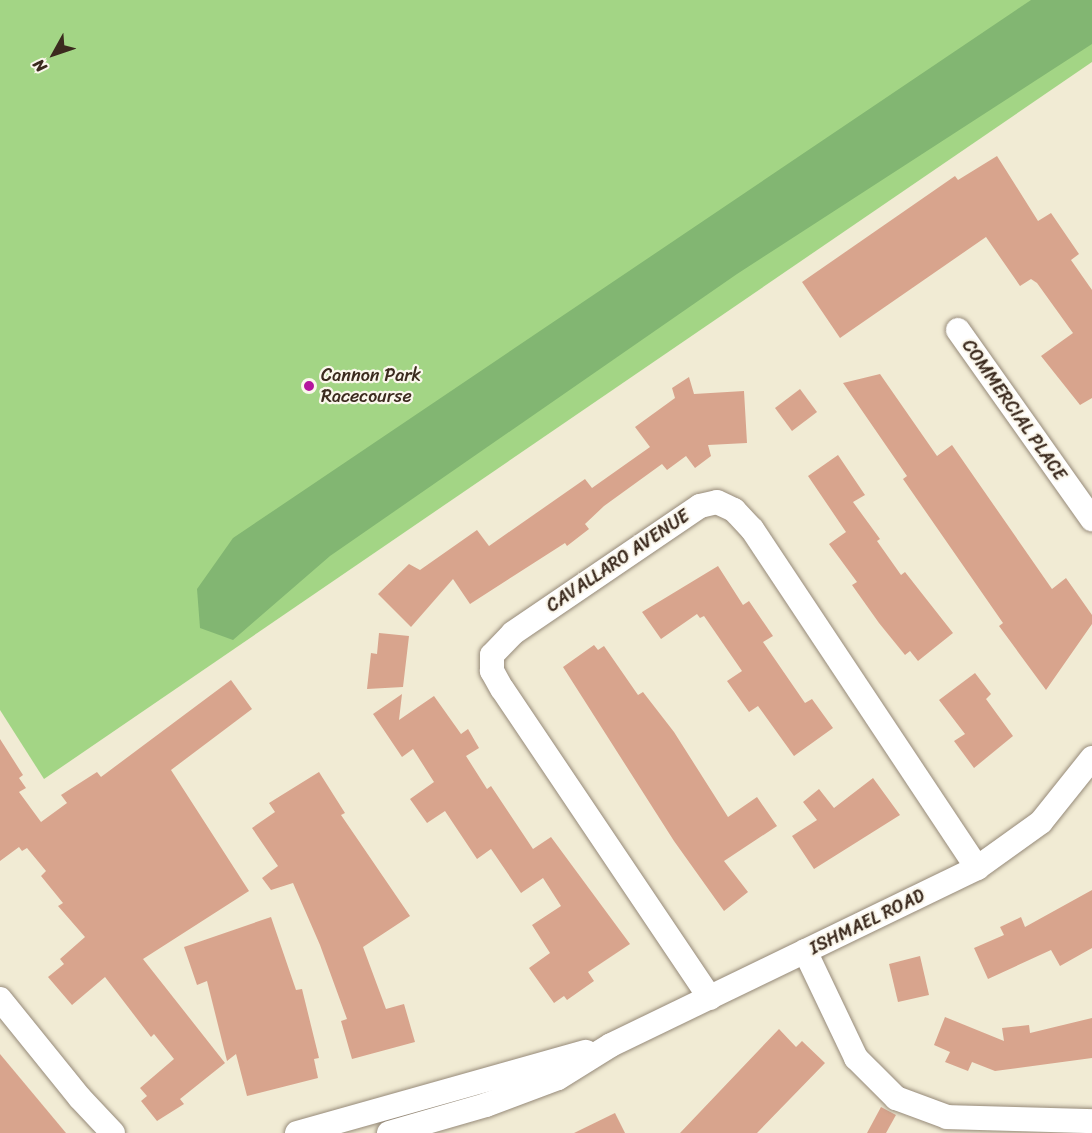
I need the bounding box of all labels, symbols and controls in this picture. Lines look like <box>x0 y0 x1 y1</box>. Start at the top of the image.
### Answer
north arrow <box>24 24 84 84</box>
text: N <box>25 52 55 79</box>
street label: COMMERCIAL PLACE <box>957 335 1071 485</box>
place label: Cannon Park Racecourse <box>321 365 421 407</box>
marker: Cannon Park Racecourse <box>302 379 316 393</box>
street label: CAVALLARO AVENUE <box>542 505 694 617</box>
street label: ISHMAEL ROAD <box>806 885 928 959</box>

